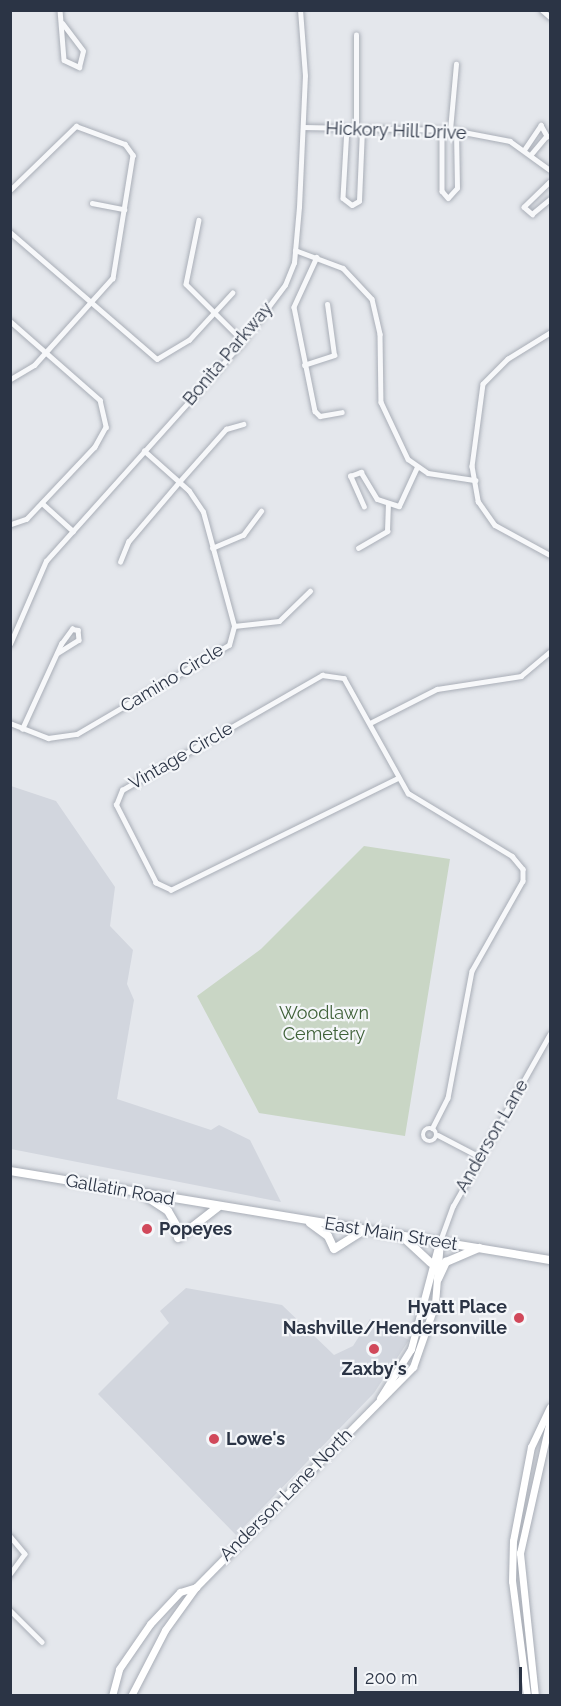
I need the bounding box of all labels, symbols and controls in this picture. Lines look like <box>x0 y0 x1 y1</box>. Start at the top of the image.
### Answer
street label: Hickory Hill Drive <box>325 118 467 144</box>
street label: Bonita Parkway <box>179 298 277 410</box>
street label: Camino Circle <box>117 639 227 717</box>
street label: Vintage Circle <box>125 718 237 794</box>
park label: Woodlawn Cemetery <box>279 1003 369 1046</box>
street label: Anderson Lane <box>451 1076 533 1196</box>
street label: Gallatin Road <box>64 1170 176 1210</box>
street label: East Main Street <box>323 1213 459 1255</box>
place label: Popeyes <box>159 1218 232 1240</box>
marker: Popeyes <box>140 1222 154 1236</box>
place label: Hyatt Place Nashville/Hendersonville <box>283 1297 507 1340</box>
marker: Hyatt Place Nashville/Hendersonville <box>512 1311 526 1325</box>
marker: Zaxby's <box>367 1342 381 1356</box>
place label: Zaxby's <box>341 1358 407 1380</box>
street label: Anderson Lane North <box>215 1424 357 1566</box>
place label: Lowe's <box>226 1428 285 1450</box>
marker: Lowe's <box>207 1432 221 1446</box>
scale bar <box>357 1655 525 1693</box>
text: 200 m <box>365 1667 418 1688</box>

